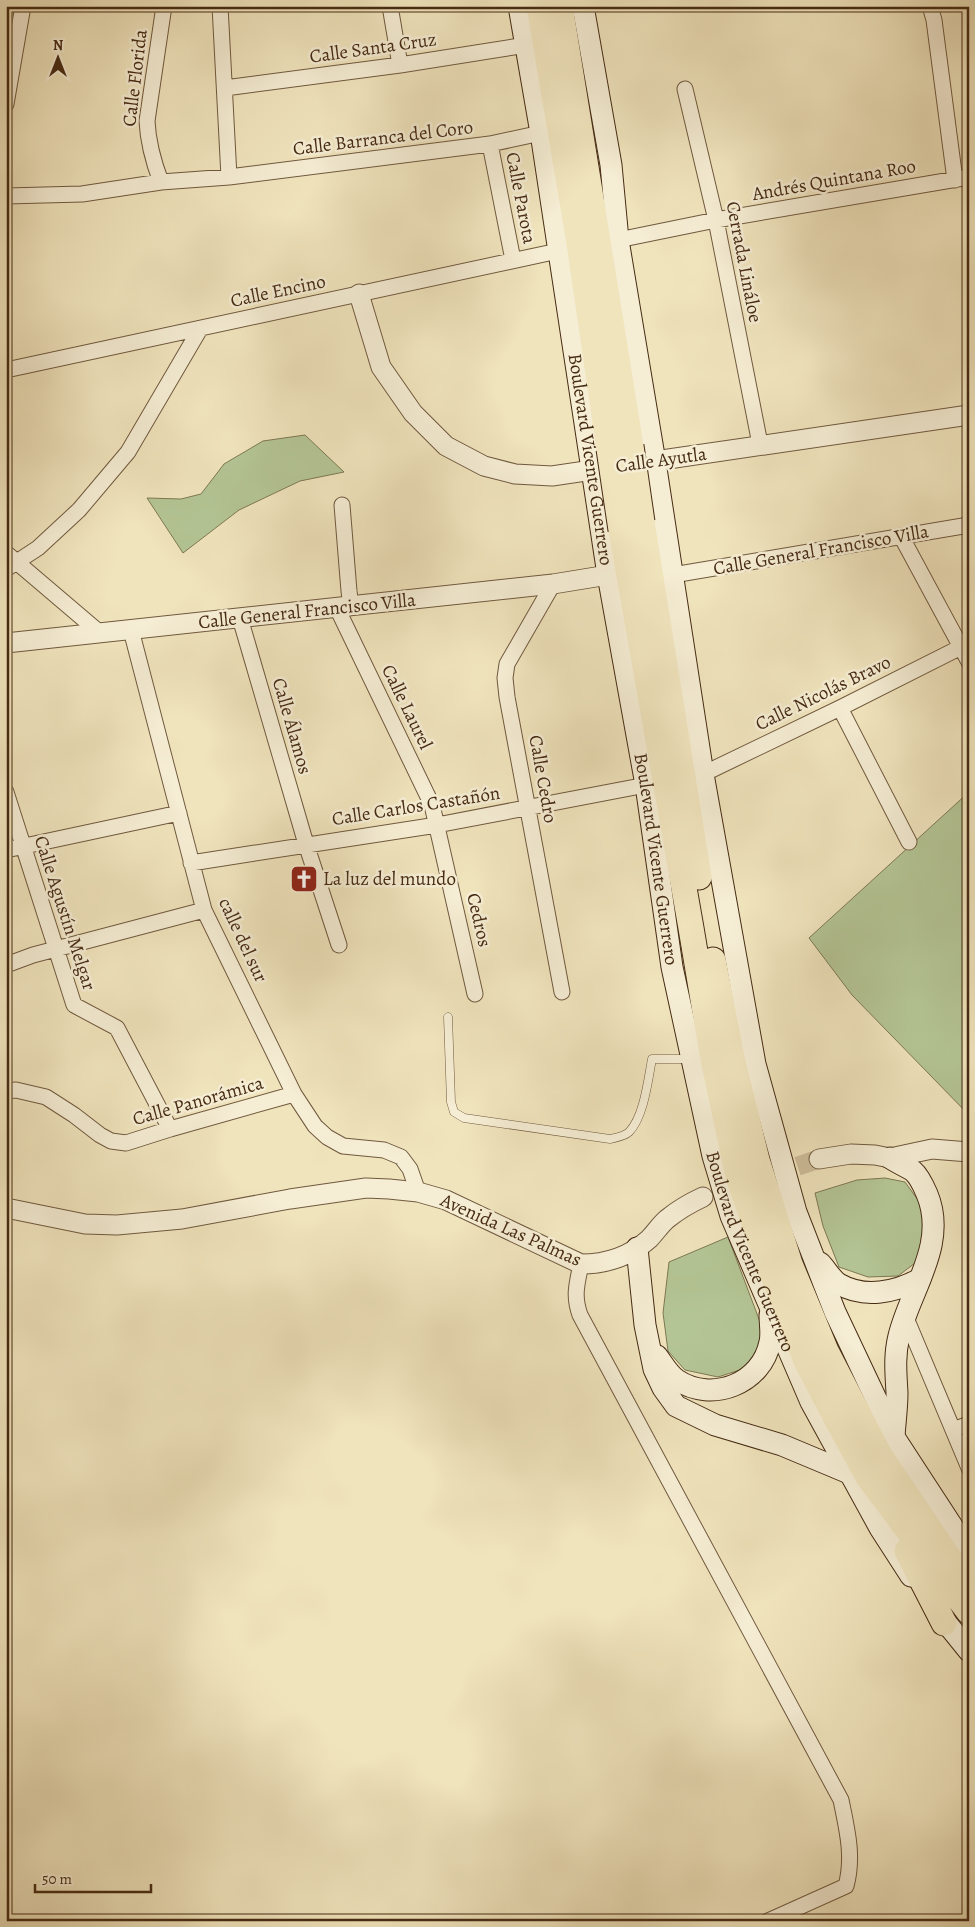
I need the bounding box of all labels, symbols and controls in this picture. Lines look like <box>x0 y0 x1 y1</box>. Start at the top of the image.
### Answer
street label: Calle Santa Cruz <box>308 26 438 70</box>
street label: Calle Florida <box>116 28 154 128</box>
north arrow <box>32 32 82 82</box>
text: N <box>53 36 63 55</box>
street label: Calle Barranca del Coro <box>291 114 475 162</box>
street label: Calle Parota <box>499 150 543 246</box>
street label: Andrés Quintana Roo <box>749 153 918 207</box>
street label: Cerrada Lináloe <box>720 199 768 325</box>
street label: Calle Encino <box>228 268 328 314</box>
street label: Boulevard Vicente Guerrero <box>562 352 619 567</box>
street label: Calle Ayutla <box>614 441 708 479</box>
street label: Calle General Francisco Villa <box>711 518 931 582</box>
street label: Calle General Francisco Villa <box>197 587 417 635</box>
street label: Calle Nicolás Bravo <box>751 649 895 737</box>
street label: Calle Laurel <box>375 660 439 754</box>
street label: Calle Álamos <box>266 675 318 777</box>
street label: Calle Cedro <box>522 733 564 825</box>
street label: Boulevard Vicente Guerrero <box>627 751 685 967</box>
street label: Calle Carlos Castañón <box>330 780 502 832</box>
street label: Calle Agustín Melgar <box>28 832 102 994</box>
church icon: La luz del mundo <box>289 864 319 894</box>
place label: La luz del mundo <box>323 866 456 892</box>
street label: Cedros <box>460 891 498 949</box>
street label: calle del sur <box>212 893 274 987</box>
street label: Calle Panorámica <box>130 1070 267 1132</box>
street label: Boulevard Vicente Guerrero <box>699 1148 801 1356</box>
street label: Avenida Las Palmas <box>435 1187 586 1273</box>
scale bar <box>35 1862 151 1894</box>
text: 50 m <box>42 1869 72 1889</box>

